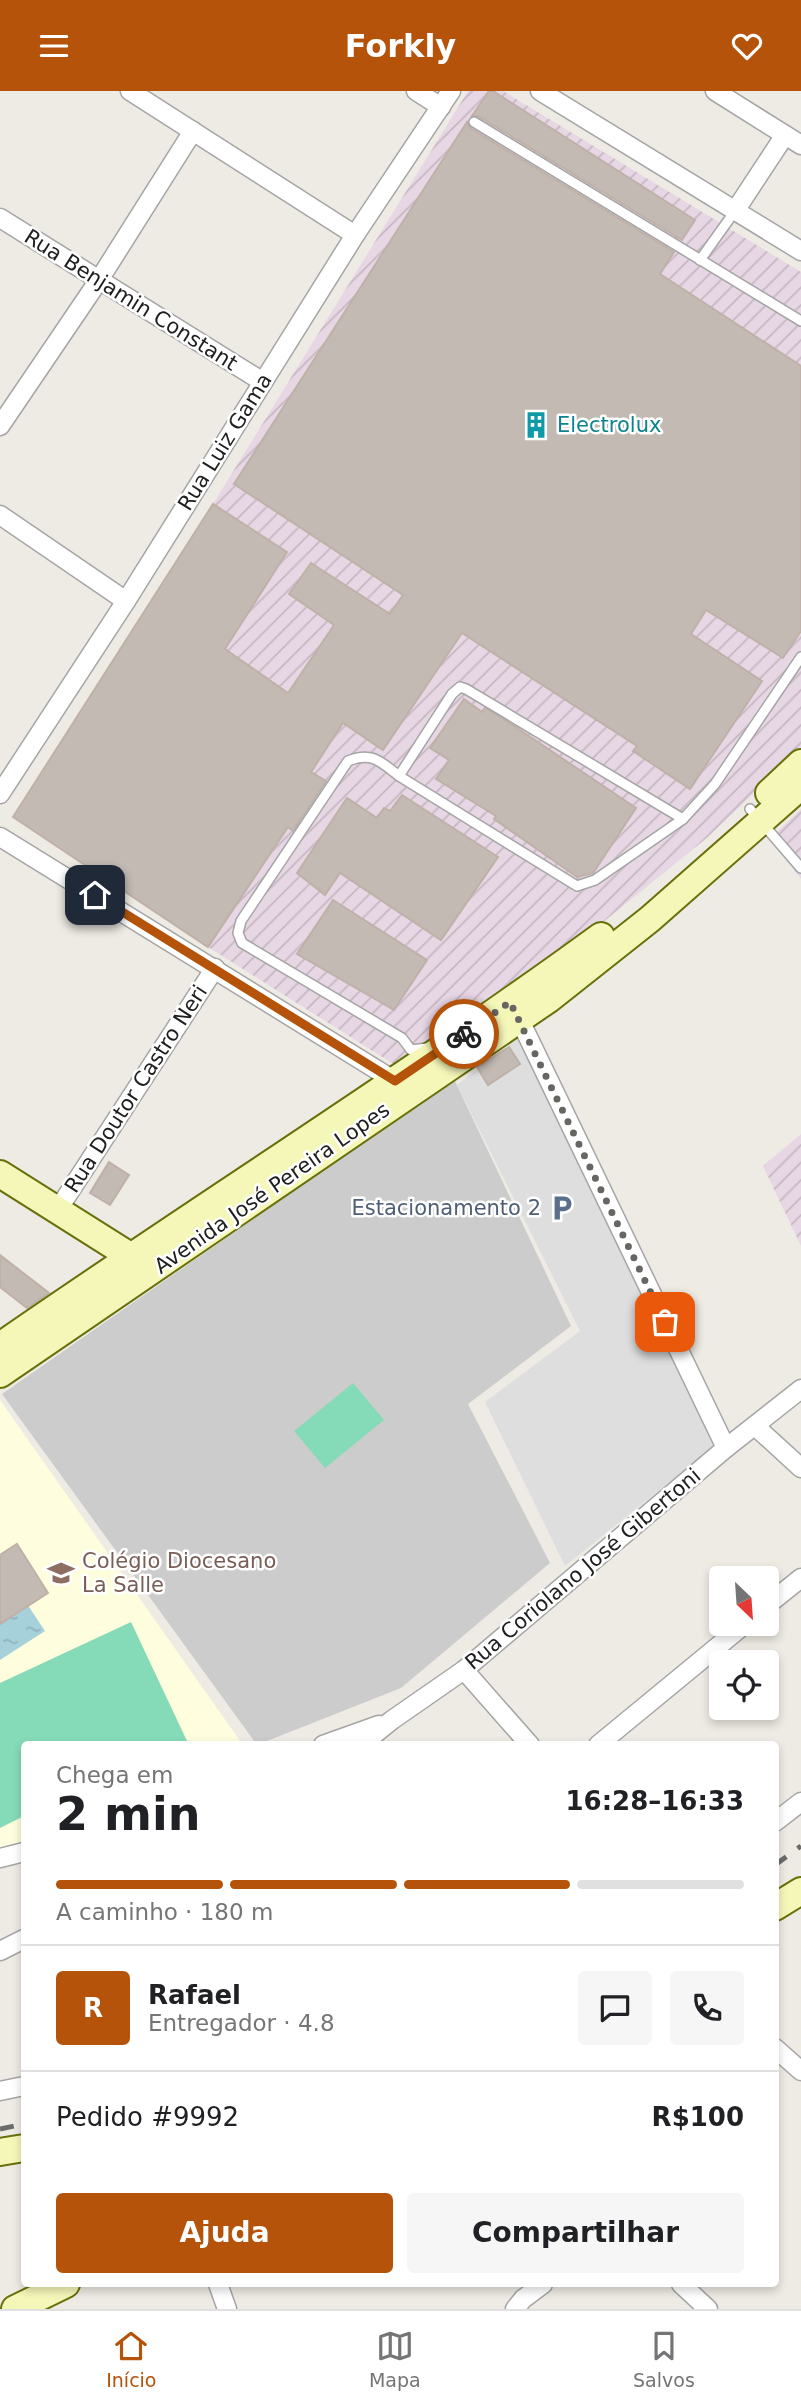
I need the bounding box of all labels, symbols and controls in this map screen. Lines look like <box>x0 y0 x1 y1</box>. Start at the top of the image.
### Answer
icon: menu <box>35 27 73 65</box>
text: Forkly <box>345 27 456 65</box>
icon: heart <box>728 27 766 65</box>
street label: Rua Benjamin Constant <box>20 225 242 375</box>
street label: Rua Luiz Gama <box>173 369 277 515</box>
building icon: Electrolux <box>521 410 551 440</box>
place label: Electrolux <box>557 413 661 437</box>
pin <box>65 865 125 925</box>
icon: home <box>76 876 114 914</box>
street label: Rua Doutor Castro Neri <box>60 981 212 1197</box>
courier <box>429 999 499 1069</box>
icon: bike <box>445 1015 483 1053</box>
street label: Avenida José Pereira Lopes <box>150 1097 394 1279</box>
parking icon: Estacionamento 2 <box>547 1193 577 1223</box>
place label: Estacionamento 2 <box>351 1196 541 1220</box>
pin <box>635 1292 695 1352</box>
icon: bag <box>646 1303 684 1341</box>
street label: Rua Coriolano José Gibertoni <box>461 1463 705 1675</box>
place label: Colégio Diocesano La Salle <box>82 1549 276 1597</box>
school or university icon: Colégio Diocesano La Salle <box>46 1558 76 1588</box>
north arrow <box>709 1566 779 1636</box>
map controls <box>709 1566 779 1720</box>
button: locate <box>709 1650 779 1720</box>
text: Chega em <box>56 1762 173 1788</box>
text: 16:28–16:33 <box>565 1786 744 1816</box>
text: 2 min <box>56 1787 200 1841</box>
text: A caminho · 180 m <box>56 1899 273 1925</box>
button: chat <box>578 1971 652 2045</box>
button: phone <box>670 1971 744 2045</box>
text: Rafael <box>148 1980 241 2010</box>
text: R <box>83 1993 103 2023</box>
text: Entregador · 4.8 <box>148 2010 335 2036</box>
text: Pedido #9992 <box>56 2102 239 2132</box>
text: R$100 <box>652 2102 744 2132</box>
button: Ajuda <box>56 2193 393 2273</box>
button: Compartilhar <box>407 2193 744 2273</box>
tab: Início <box>106 2327 156 2391</box>
tab: Mapa <box>369 2327 421 2391</box>
tab: Salvos <box>633 2327 695 2391</box>

